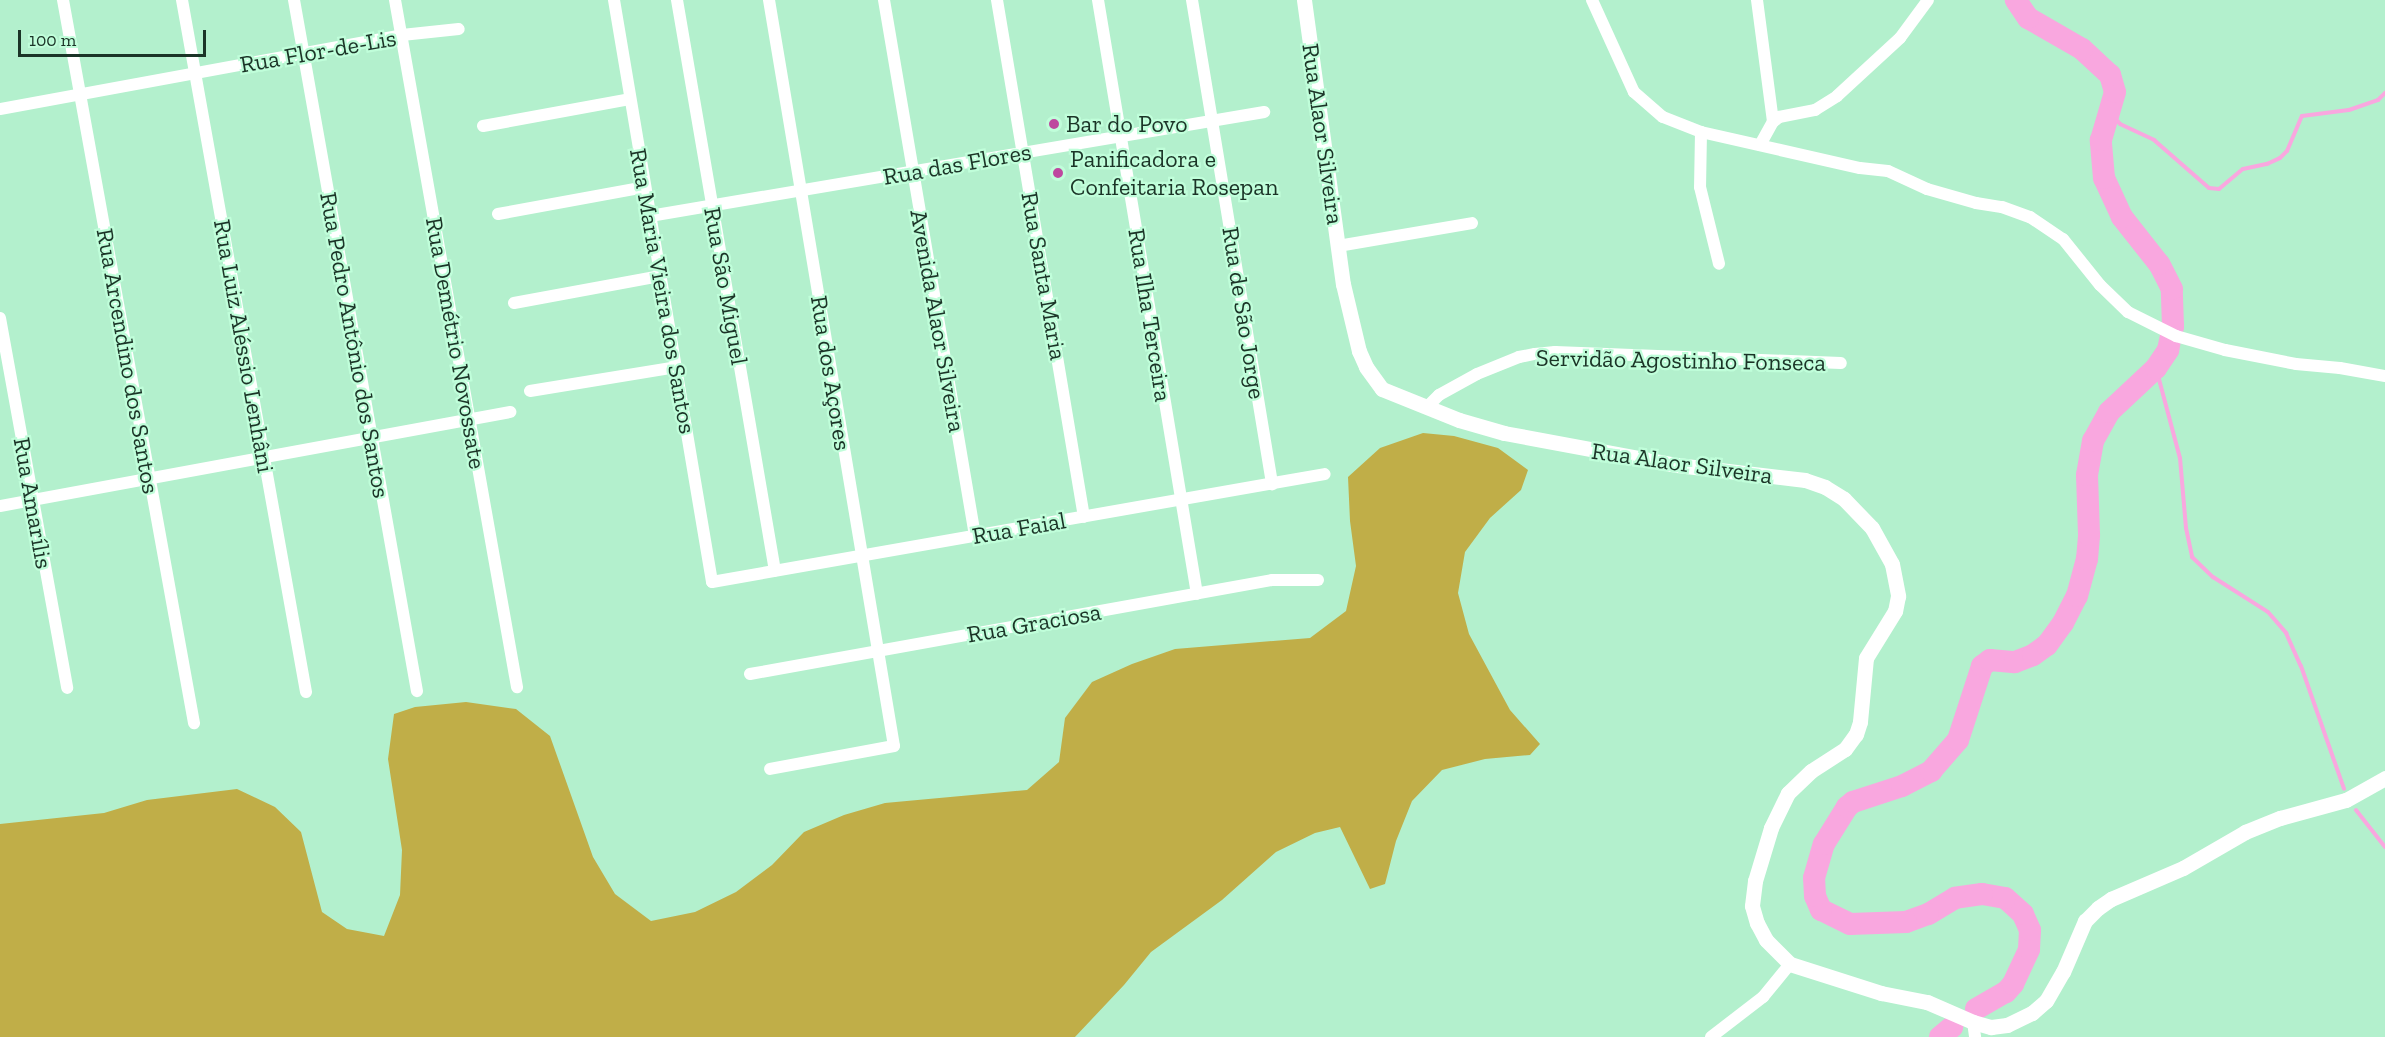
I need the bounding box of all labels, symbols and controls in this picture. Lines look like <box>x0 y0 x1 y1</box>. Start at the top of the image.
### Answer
scale bar <box>21 18 208 56</box>
street label: Rua Flor-de-Lis <box>238 23 398 79</box>
text: 100 m <box>29 29 76 51</box>
street label: Rua Alaor Silveira <box>1296 41 1350 227</box>
place label: Bar do Povo <box>1066 110 1188 138</box>
marker: Bar do Povo <box>1047 117 1061 131</box>
street label: Rua das Flores <box>881 137 1033 191</box>
place label: Panificadora e Confeitaria Rosepan <box>1070 145 1279 201</box>
street label: Rua Maria Vieira dos Santos <box>624 146 702 436</box>
marker: Panificadora e Confeitaria Rosepan <box>1051 166 1065 180</box>
street label: Rua Pedro Antônio dos Santos <box>314 189 396 501</box>
street label: Rua Santa Maria <box>1015 190 1073 362</box>
street label: Rua São Miguel <box>698 205 754 367</box>
street label: Avenida Alaor Silveira <box>904 207 972 435</box>
street label: Rua Demétrio Novossate <box>420 215 492 471</box>
street label: Rua Luiz Aléssio Lenhâni <box>207 217 281 475</box>
street label: Rua de São Jorge <box>1216 225 1272 401</box>
street label: Rua Arcendino dos Santos <box>90 226 166 496</box>
street label: Rua Ilha Terceira <box>1122 226 1178 404</box>
street label: Rua dos Açores <box>804 293 858 453</box>
street label: Servidão Agostinho Fonseca <box>1535 343 1827 377</box>
street label: Rua Amarílis <box>7 435 59 571</box>
street label: Rua Alaor Silveira <box>1589 436 1775 490</box>
street label: Rua Faial <box>970 506 1068 550</box>
street label: Rua Graciosa <box>965 597 1103 649</box>

